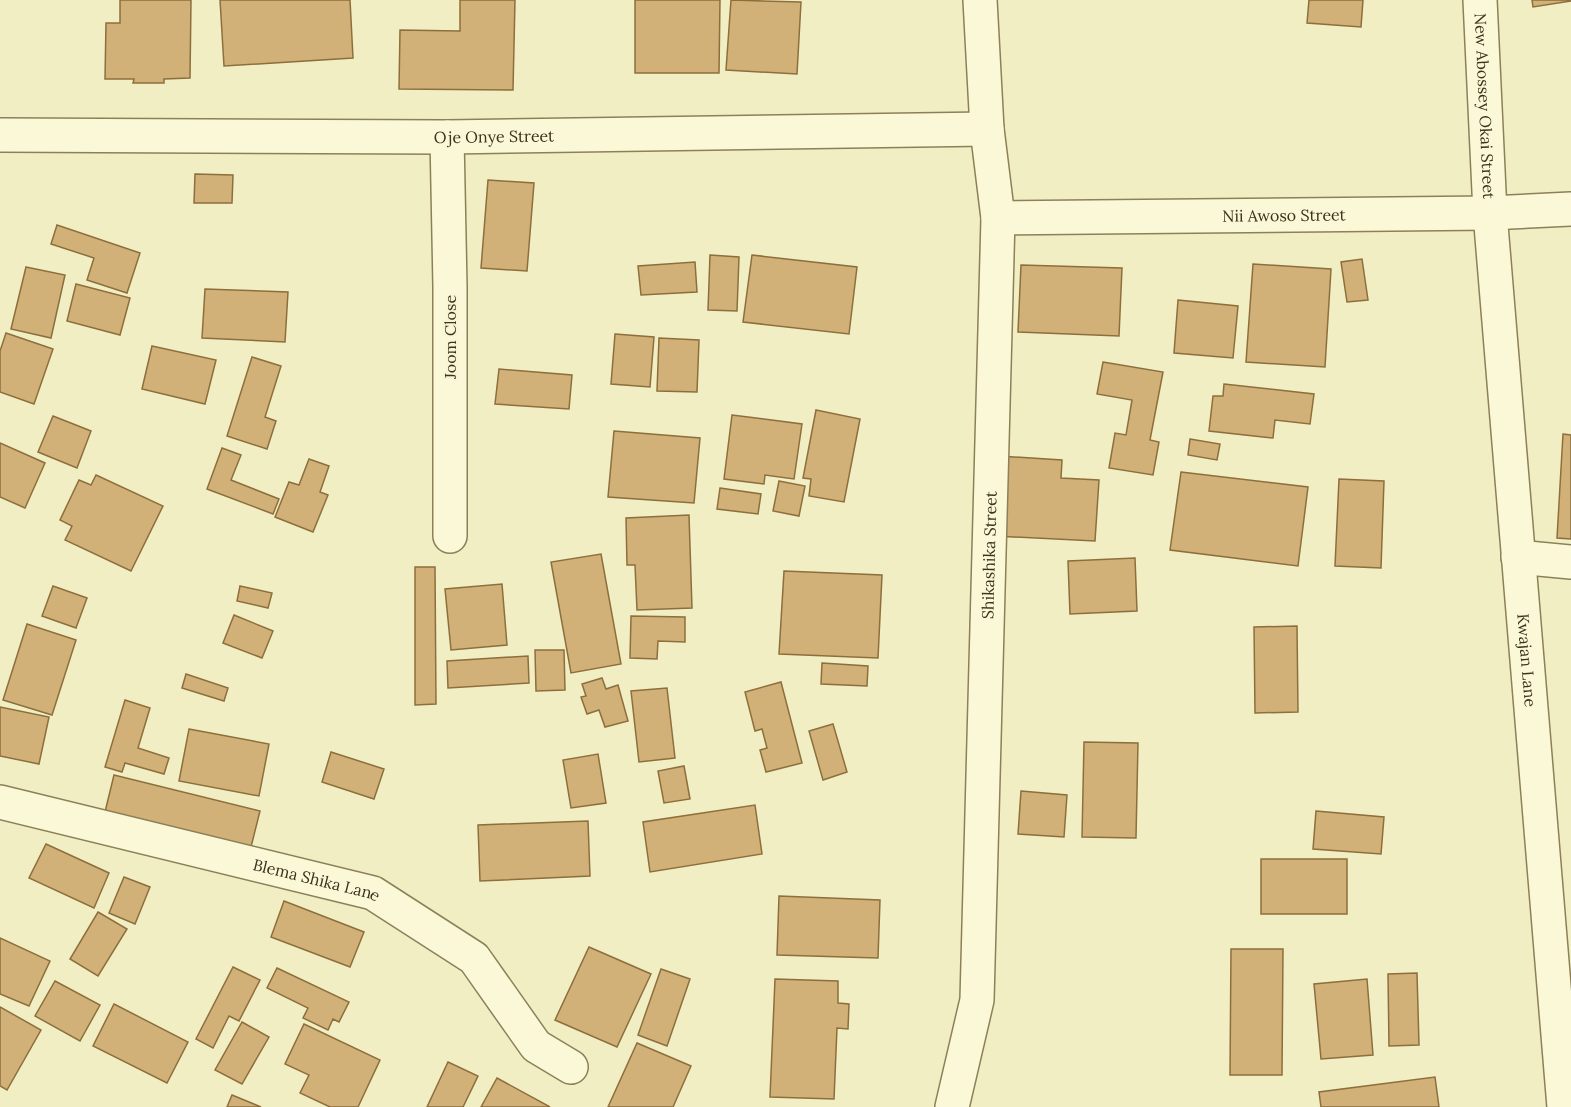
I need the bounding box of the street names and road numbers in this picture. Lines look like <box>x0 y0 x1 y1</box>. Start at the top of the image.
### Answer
street label: New Abossey Okai Street <box>1471 12 1499 200</box>
street label: Oje Onye Street <box>434 125 555 147</box>
street label: Nii Awoso Street <box>1222 204 1347 226</box>
street label: Joom Close <box>440 295 460 380</box>
street label: Shikashika Street <box>977 490 1001 619</box>
street label: Kwajan Lane <box>1513 613 1541 708</box>
street label: Blema Shika Lane <box>251 854 385 905</box>

